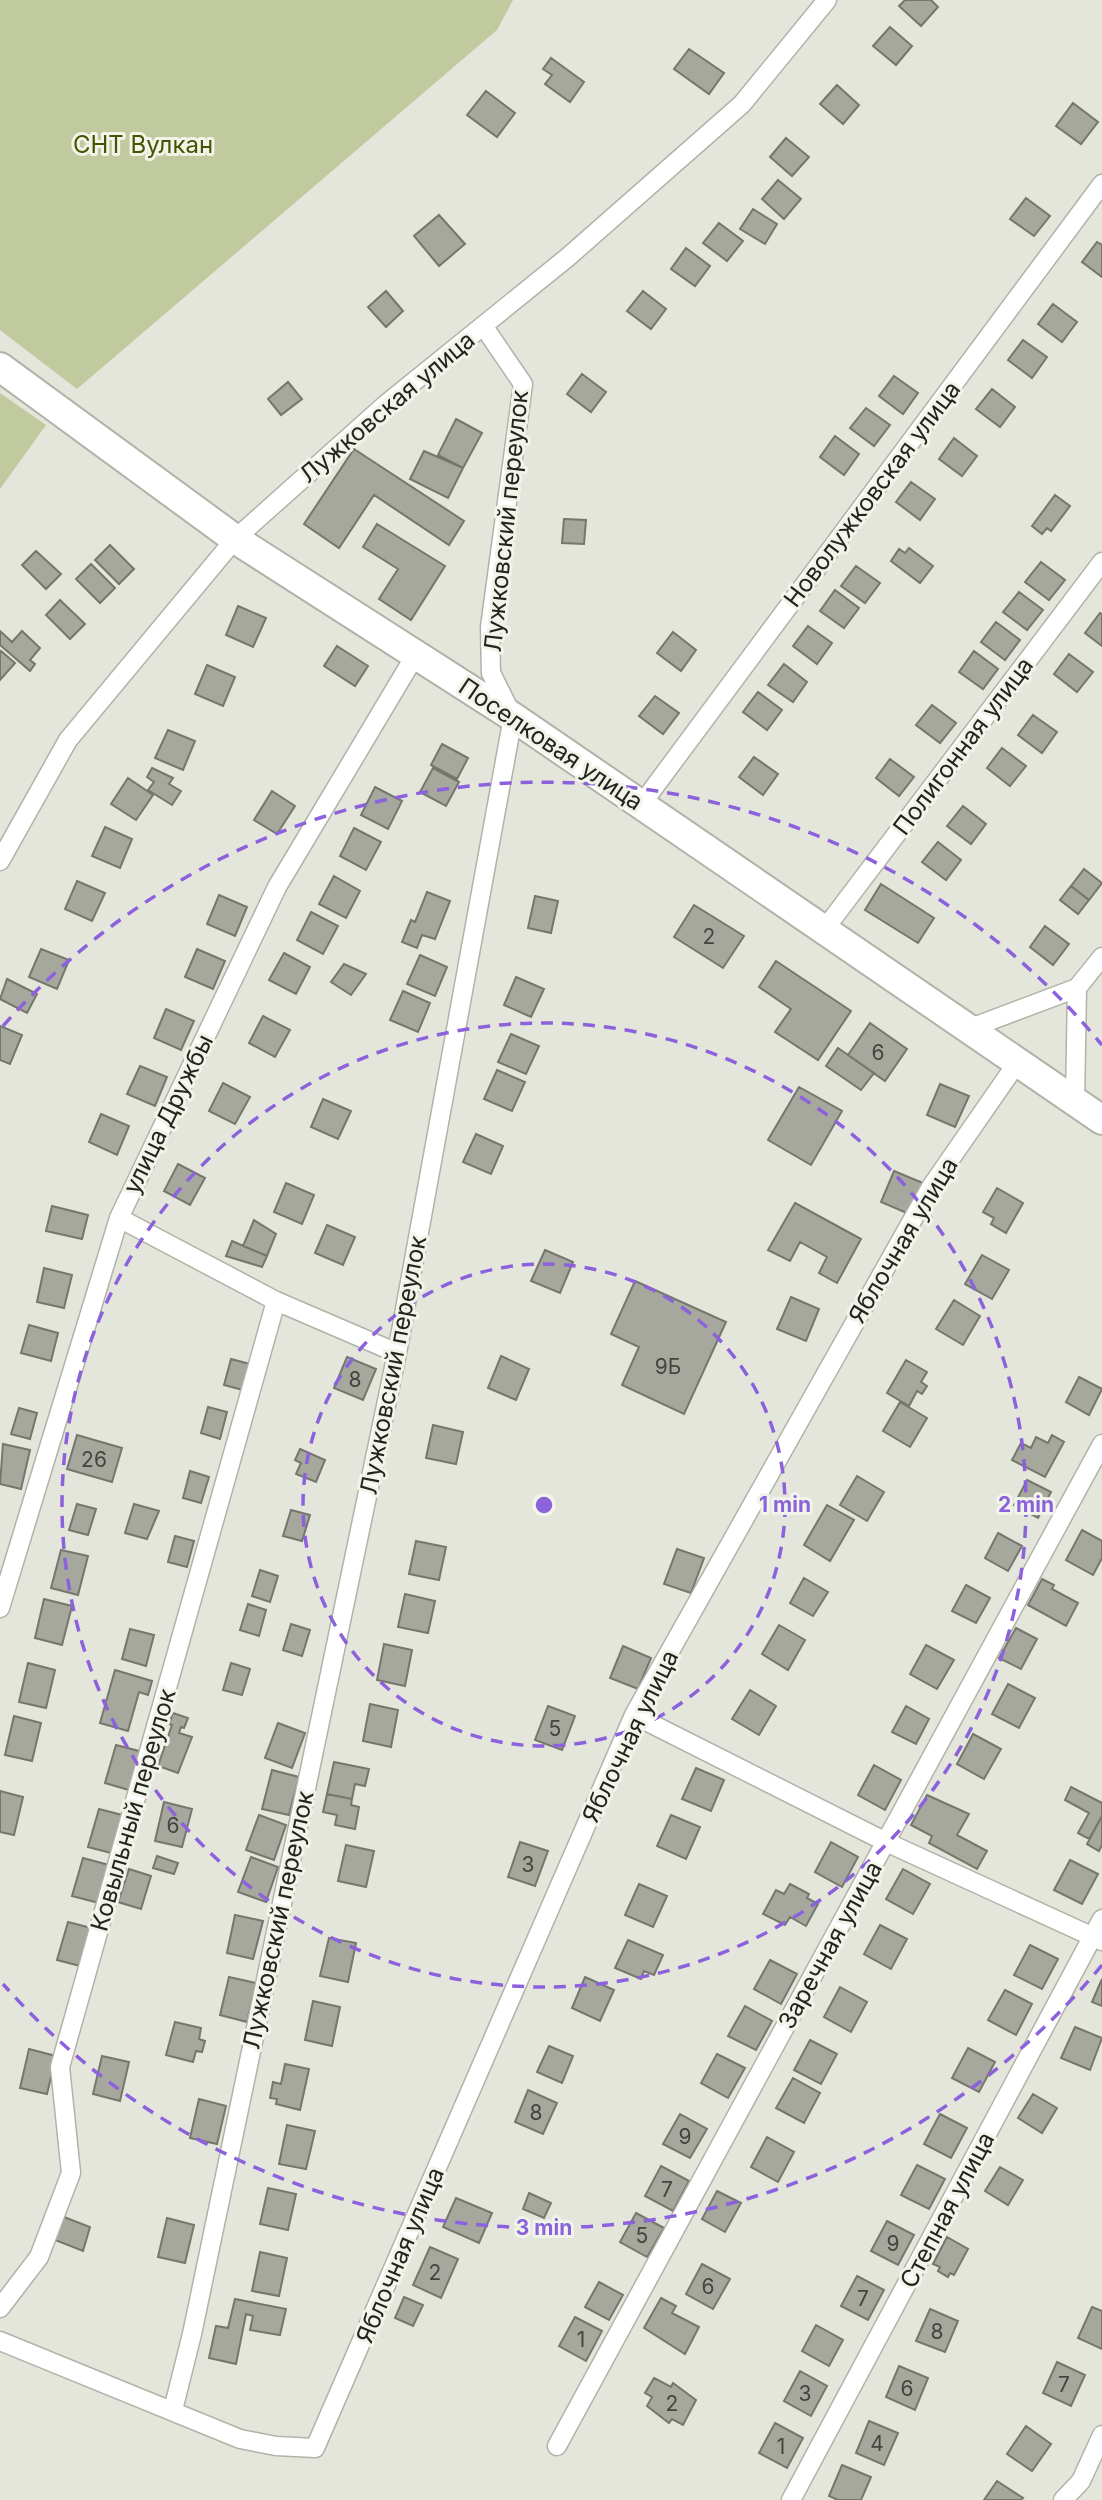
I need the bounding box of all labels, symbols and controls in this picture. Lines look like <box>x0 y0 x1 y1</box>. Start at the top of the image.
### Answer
park label: СНТ Вулкан <box>73 130 213 159</box>
street label: Лужковская улица <box>293 325 481 489</box>
street label: Новолужковская улица <box>778 375 966 613</box>
street label: Лужковский переулок <box>478 389 534 653</box>
street label: Полигонная улица <box>887 652 1039 840</box>
street label: Поселковая улица <box>453 672 649 816</box>
house number: 2 <box>703 924 715 949</box>
street label: улица Дружбы <box>117 1030 219 1198</box>
house number: 6 <box>871 1040 885 1065</box>
street label: Яблочная улица <box>842 1152 964 1328</box>
street label: Лужковский переулок <box>354 1233 432 1497</box>
house number: 9Б <box>655 1354 681 1379</box>
house number: 8 <box>349 1367 362 1392</box>
house number: 26 <box>81 1447 107 1472</box>
text: 1 min <box>759 1492 811 1517</box>
text: 2 min <box>998 1492 1054 1517</box>
centre of rings <box>532 1493 556 1517</box>
street label: Яблочная улица <box>576 1645 684 1827</box>
street label: Ковыльный переулок <box>85 1685 181 1935</box>
house number: 5 <box>549 1716 561 1741</box>
street label: Лужковский переулок <box>236 1788 320 2052</box>
house number: 6 <box>166 1813 180 1838</box>
house number: 3 <box>522 1852 534 1877</box>
street label: Заречная улица <box>772 1856 888 2034</box>
house number: 8 <box>530 2100 543 2125</box>
house number: 9 <box>678 2124 692 2149</box>
street label: Степная улица <box>894 2127 1000 2293</box>
street label: Яблочная улица <box>350 2163 450 2347</box>
house number: 7 <box>661 2177 673 2202</box>
text: 3 min <box>516 2215 572 2240</box>
house number: 5 <box>636 2223 648 2248</box>
house number: 9 <box>886 2231 900 2256</box>
house number: 2 <box>429 2260 441 2285</box>
house number: 6 <box>701 2274 715 2299</box>
house number: 7 <box>857 2286 869 2311</box>
house number: 8 <box>931 2319 944 2344</box>
house number: 1 <box>577 2327 585 2352</box>
house number: 7 <box>1058 2372 1070 2397</box>
house number: 6 <box>900 2376 914 2401</box>
house number: 3 <box>799 2381 811 2406</box>
house number: 2 <box>666 2391 678 2416</box>
house number: 4 <box>870 2431 884 2456</box>
house number: 1 <box>777 2434 785 2459</box>

